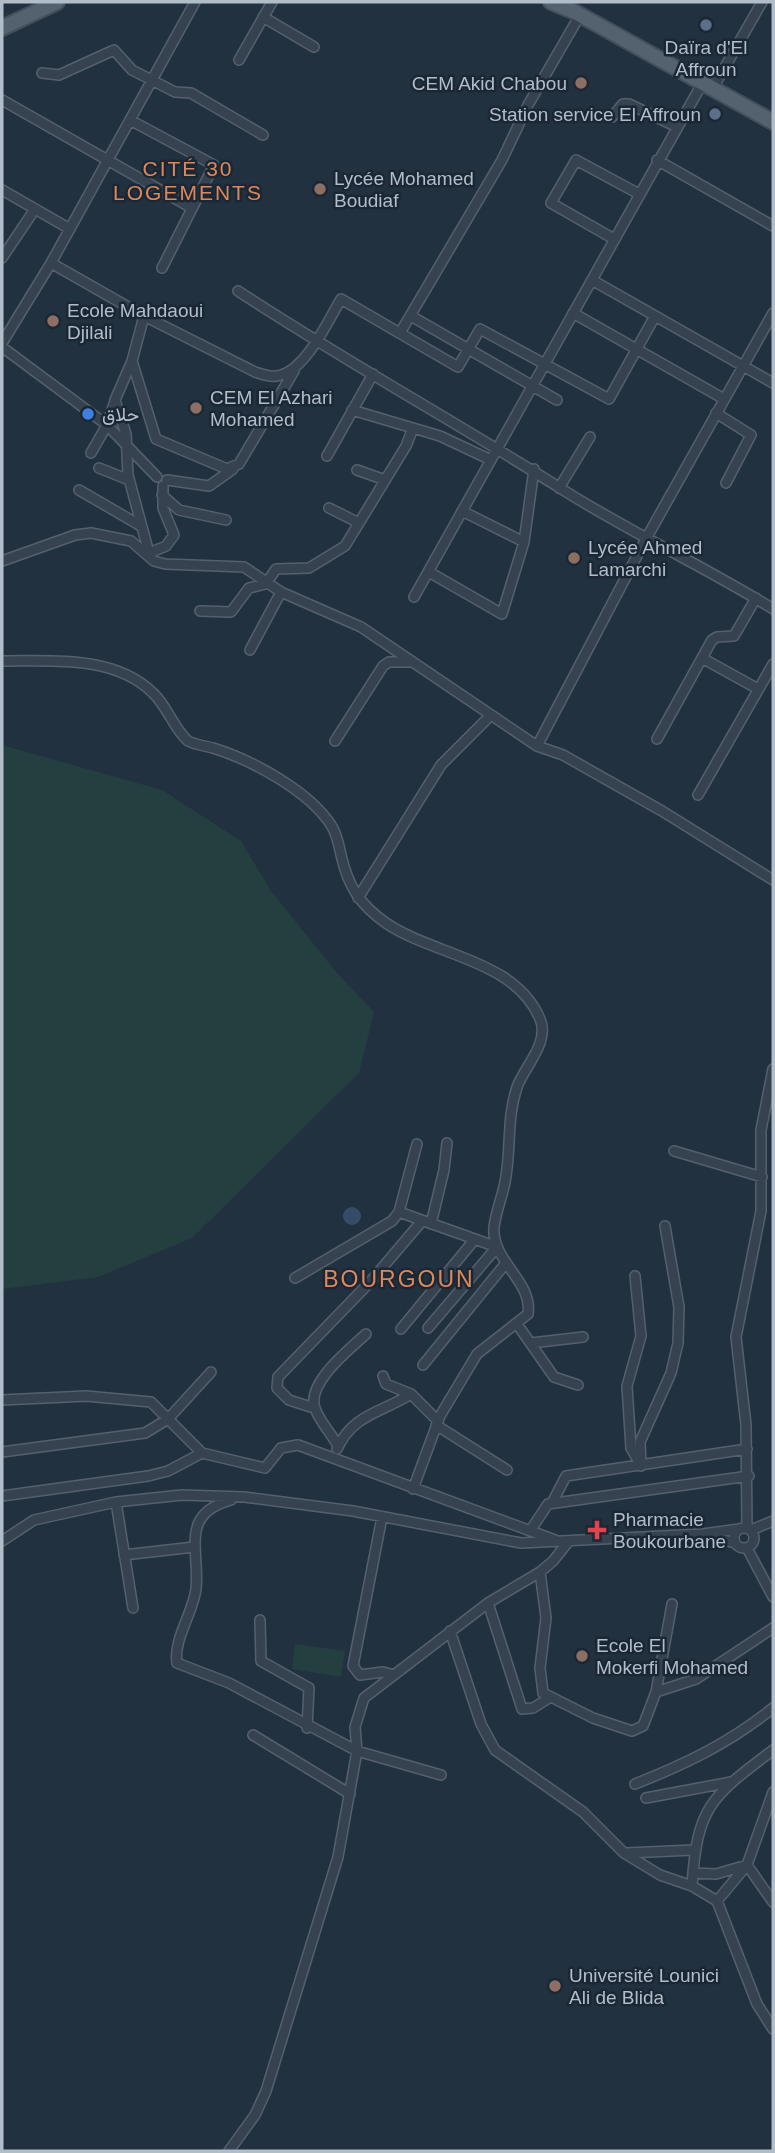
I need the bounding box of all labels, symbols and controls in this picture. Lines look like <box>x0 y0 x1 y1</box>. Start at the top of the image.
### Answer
marker: Daïra d'El Affroun <box>698 17 714 33</box>
place label: Daïra d'El Affroun <box>665 37 747 80</box>
place label: CEM Akid Chabou <box>412 73 567 94</box>
marker: CEM Akid Chabou <box>573 75 589 91</box>
place label: Station service El Affroun <box>489 104 701 125</box>
marker: Station service El Affroun <box>707 106 723 122</box>
district label: CITÉ 30 LOGEMENTS <box>113 157 263 204</box>
place label: Lycée Mohamed Boudiaf <box>334 168 474 211</box>
marker: Lycée Mohamed Boudiaf <box>312 181 328 197</box>
place label: Ecole Mahdaoui Djilali <box>67 300 203 343</box>
marker: Ecole Mahdaoui Djilali <box>45 313 61 329</box>
place label: CEM El Azhari Mohamed <box>210 387 332 430</box>
marker: CEM El Azhari Mohamed <box>188 400 204 416</box>
place label: حلاق <box>102 404 139 425</box>
marker: حلاق <box>80 406 96 422</box>
place label: Lycée Ahmed Lamarchi <box>588 537 702 580</box>
marker: Lycée Ahmed Lamarchi <box>566 550 582 566</box>
district label: BOURGOUN <box>323 1266 475 1292</box>
place label: Pharmacie Boukourbane <box>613 1509 726 1552</box>
marker: Pharmacie Boukourbane <box>587 1520 607 1540</box>
place label: Ecole El Mokerfi Mohamed <box>596 1635 748 1678</box>
marker: Ecole El Mokerfi Mohamed <box>574 1648 590 1664</box>
place label: Université Lounici Ali de Blida <box>569 1965 719 2008</box>
marker: Université Lounici Ali de Blida <box>547 1978 563 1994</box>

